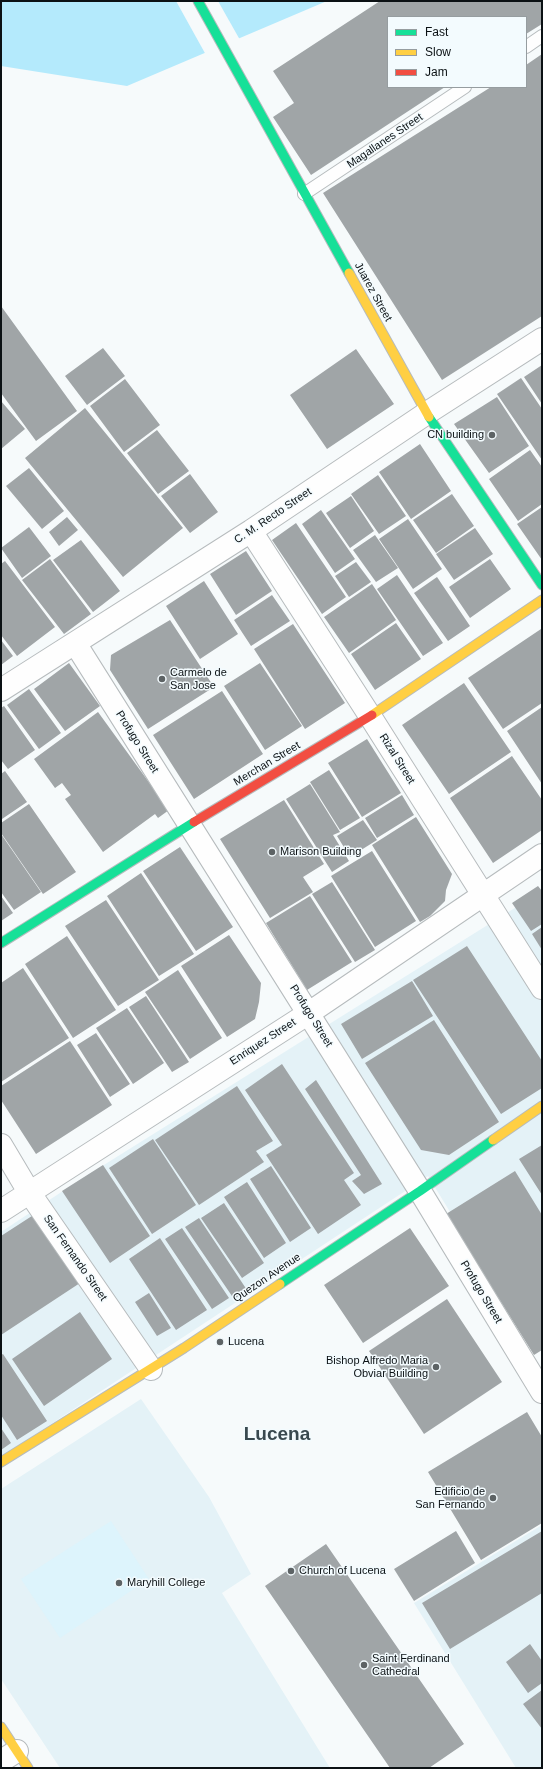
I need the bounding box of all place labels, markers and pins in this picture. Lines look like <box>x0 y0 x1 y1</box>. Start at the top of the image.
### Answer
place label: CN building <box>427 428 484 442</box>
marker: CN building <box>487 430 497 440</box>
place label: Carmelo de San Jose <box>170 666 227 692</box>
marker: Carmelo de San Jose <box>157 674 167 684</box>
place label: Marison Building <box>280 845 361 859</box>
marker: Marison Building <box>267 847 277 857</box>
place label: Lucena <box>228 1335 264 1349</box>
marker: Lucena <box>215 1337 225 1347</box>
place label: Bishop Alfredo Maria Obviar Building <box>326 1354 428 1380</box>
marker: Bishop Alfredo Maria Obviar Building <box>431 1362 441 1372</box>
place label: Edificio de San Fernando <box>415 1485 485 1511</box>
marker: Edificio de San Fernando <box>488 1493 498 1503</box>
place label: Church of Lucena <box>299 1564 386 1578</box>
marker: Church of Lucena <box>286 1566 296 1576</box>
place label: Maryhill College <box>127 1576 205 1590</box>
marker: Maryhill College <box>114 1578 124 1588</box>
place label: Saint Ferdinand Cathedral <box>372 1652 450 1678</box>
marker: Saint Ferdinand Cathedral <box>359 1660 369 1670</box>

